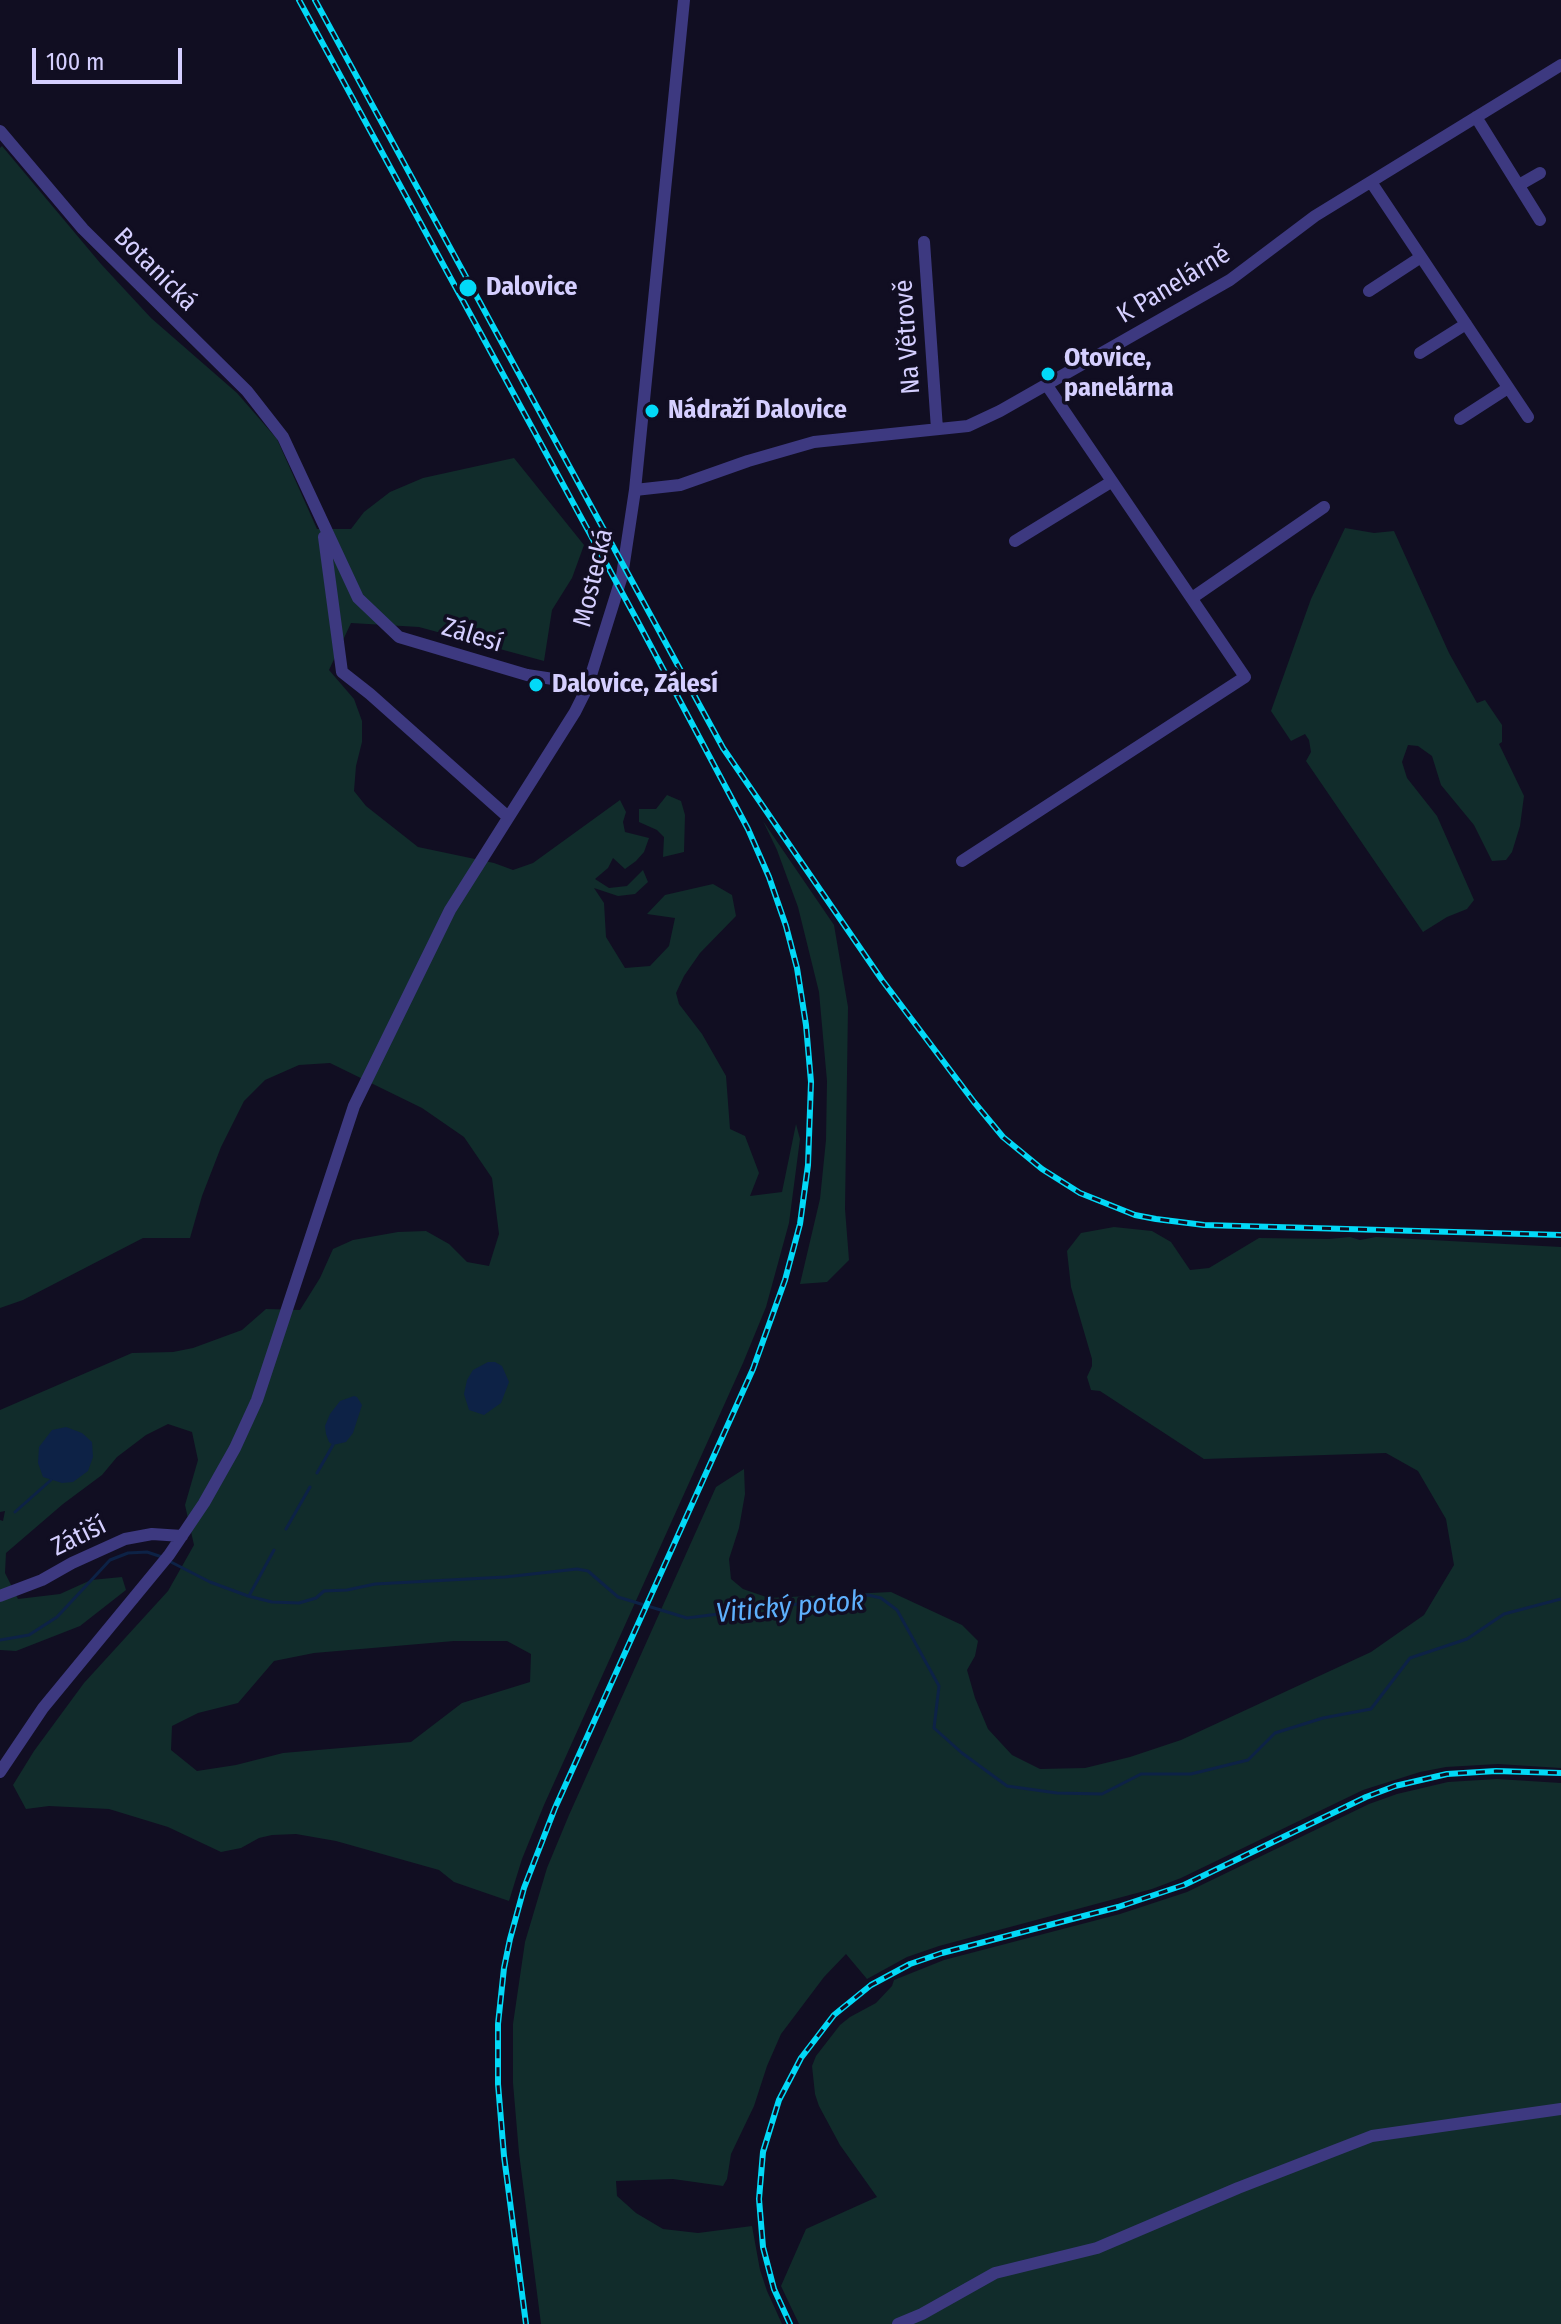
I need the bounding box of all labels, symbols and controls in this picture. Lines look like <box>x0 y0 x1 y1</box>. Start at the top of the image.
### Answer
scale bar <box>36 32 186 82</box>
text: 100 m <box>46 48 104 76</box>
street label: Botanická <box>107 222 203 318</box>
street label: K Panelárně <box>1112 239 1236 331</box>
place label: Dalovice <box>486 272 577 304</box>
marker: Dalovice <box>457 277 479 299</box>
street label: Na Větrově <box>888 279 928 395</box>
place label: Otovice, panelárna <box>1064 343 1174 404</box>
marker: Otovice, panelárna <box>1039 365 1057 383</box>
place label: Nádraží Dalovice <box>668 395 847 427</box>
marker: Nádraží Dalovice <box>643 402 661 420</box>
street label: Mostecká <box>568 526 620 630</box>
street label: Zálesí <box>438 612 506 660</box>
place label: Dalovice, Zálesí <box>552 669 718 701</box>
marker: Dalovice, Zálesí <box>527 676 545 694</box>
street label: Zátiší <box>46 1510 112 1564</box>
water label: Vitický potok <box>715 1585 865 1631</box>

